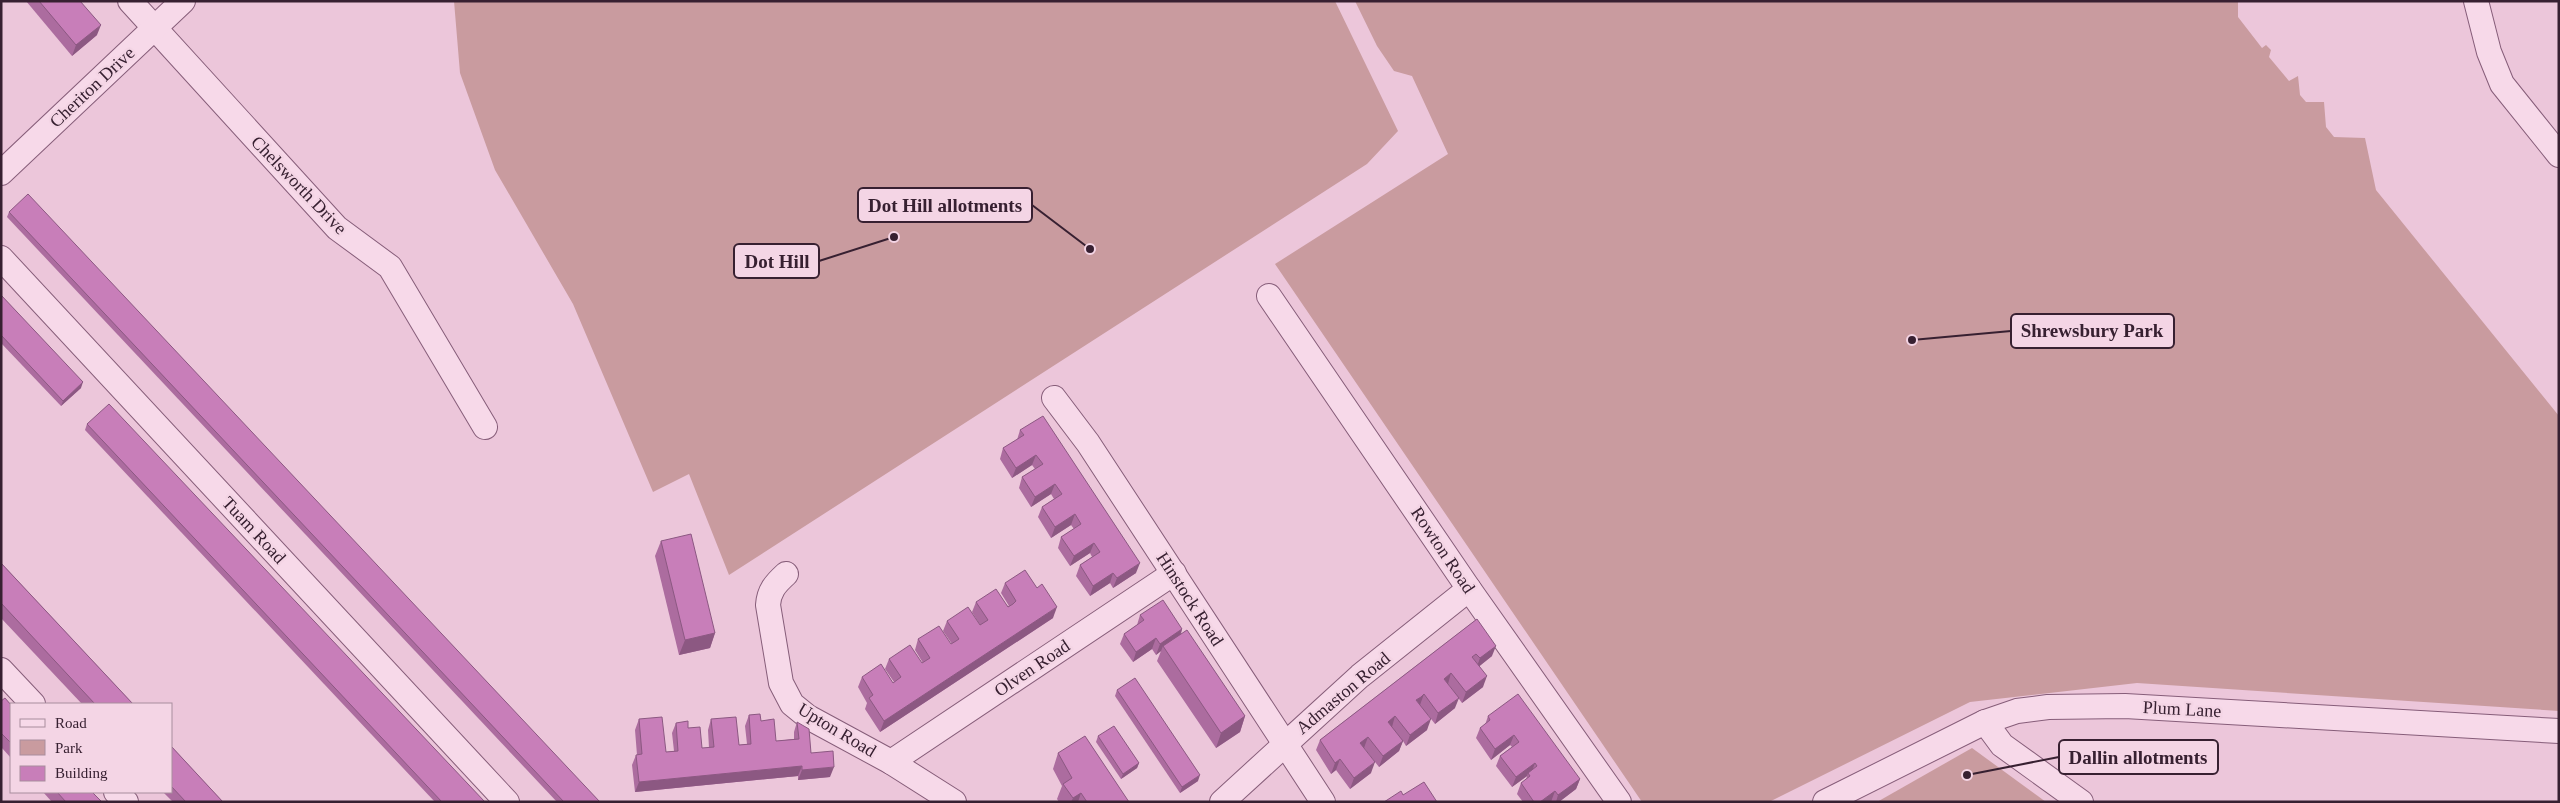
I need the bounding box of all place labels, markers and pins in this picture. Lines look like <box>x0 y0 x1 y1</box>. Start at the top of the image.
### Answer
callout: Dot Hill allotments <box>858 188 1032 222</box>
callout: Dot Hill <box>734 244 819 278</box>
callout: Shrewsbury Park <box>2011 314 2174 348</box>
callout: Dallin allotments <box>2059 740 2218 774</box>

